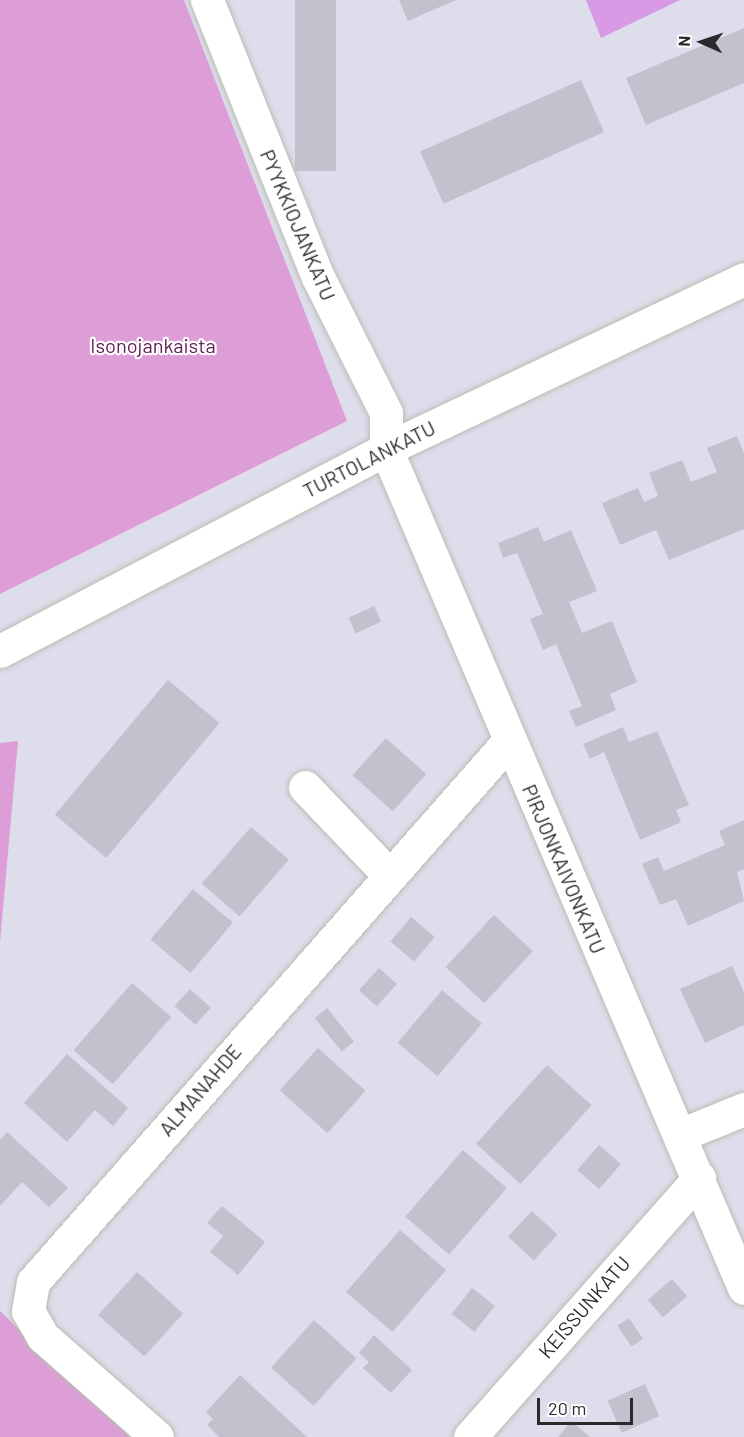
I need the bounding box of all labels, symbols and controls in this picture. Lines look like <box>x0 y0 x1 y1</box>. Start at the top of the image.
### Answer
north arrow <box>672 12 732 72</box>
text: N <box>674 35 693 47</box>
street label: PYYKKIOJANKATU <box>255 146 341 304</box>
park label: Isonojankaista <box>90 333 216 357</box>
street label: TURTOLANKATU <box>299 415 439 503</box>
street label: PIRJONKAIVONKATU <box>517 781 611 957</box>
street label: ALMANAHDE <box>154 1039 246 1141</box>
street label: KEISSUNKATU <box>533 1251 635 1363</box>
scale bar <box>540 1386 636 1424</box>
text: 20 m <box>548 1397 586 1419</box>

